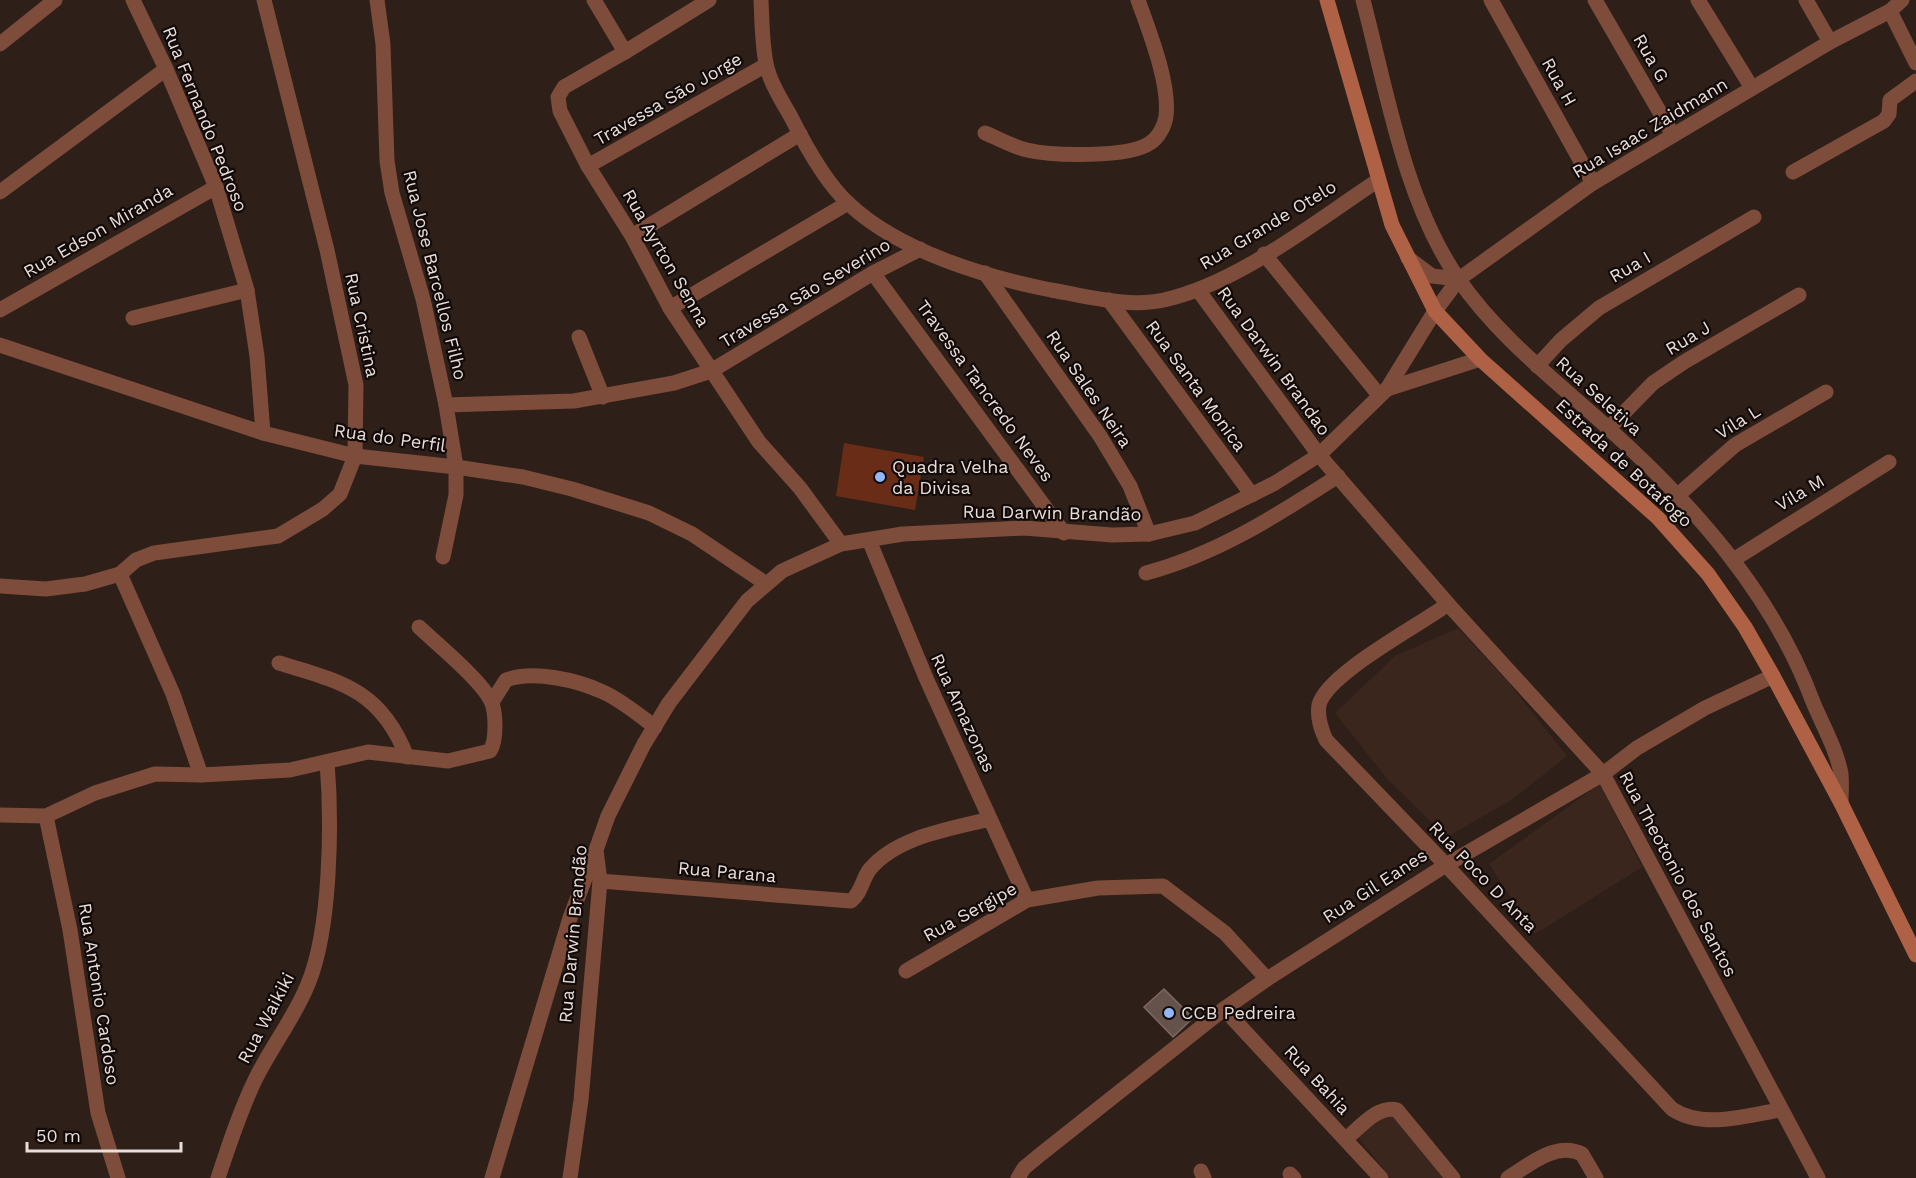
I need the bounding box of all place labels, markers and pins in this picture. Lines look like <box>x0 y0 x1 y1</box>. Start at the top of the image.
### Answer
place label: Quadra Velha da Divisa <box>892 456 1009 498</box>
marker: Quadra Velha da Divisa <box>873 470 887 484</box>
place label: CCB Pedreira <box>1181 1002 1296 1023</box>
marker: CCB Pedreira <box>1162 1006 1176 1020</box>

